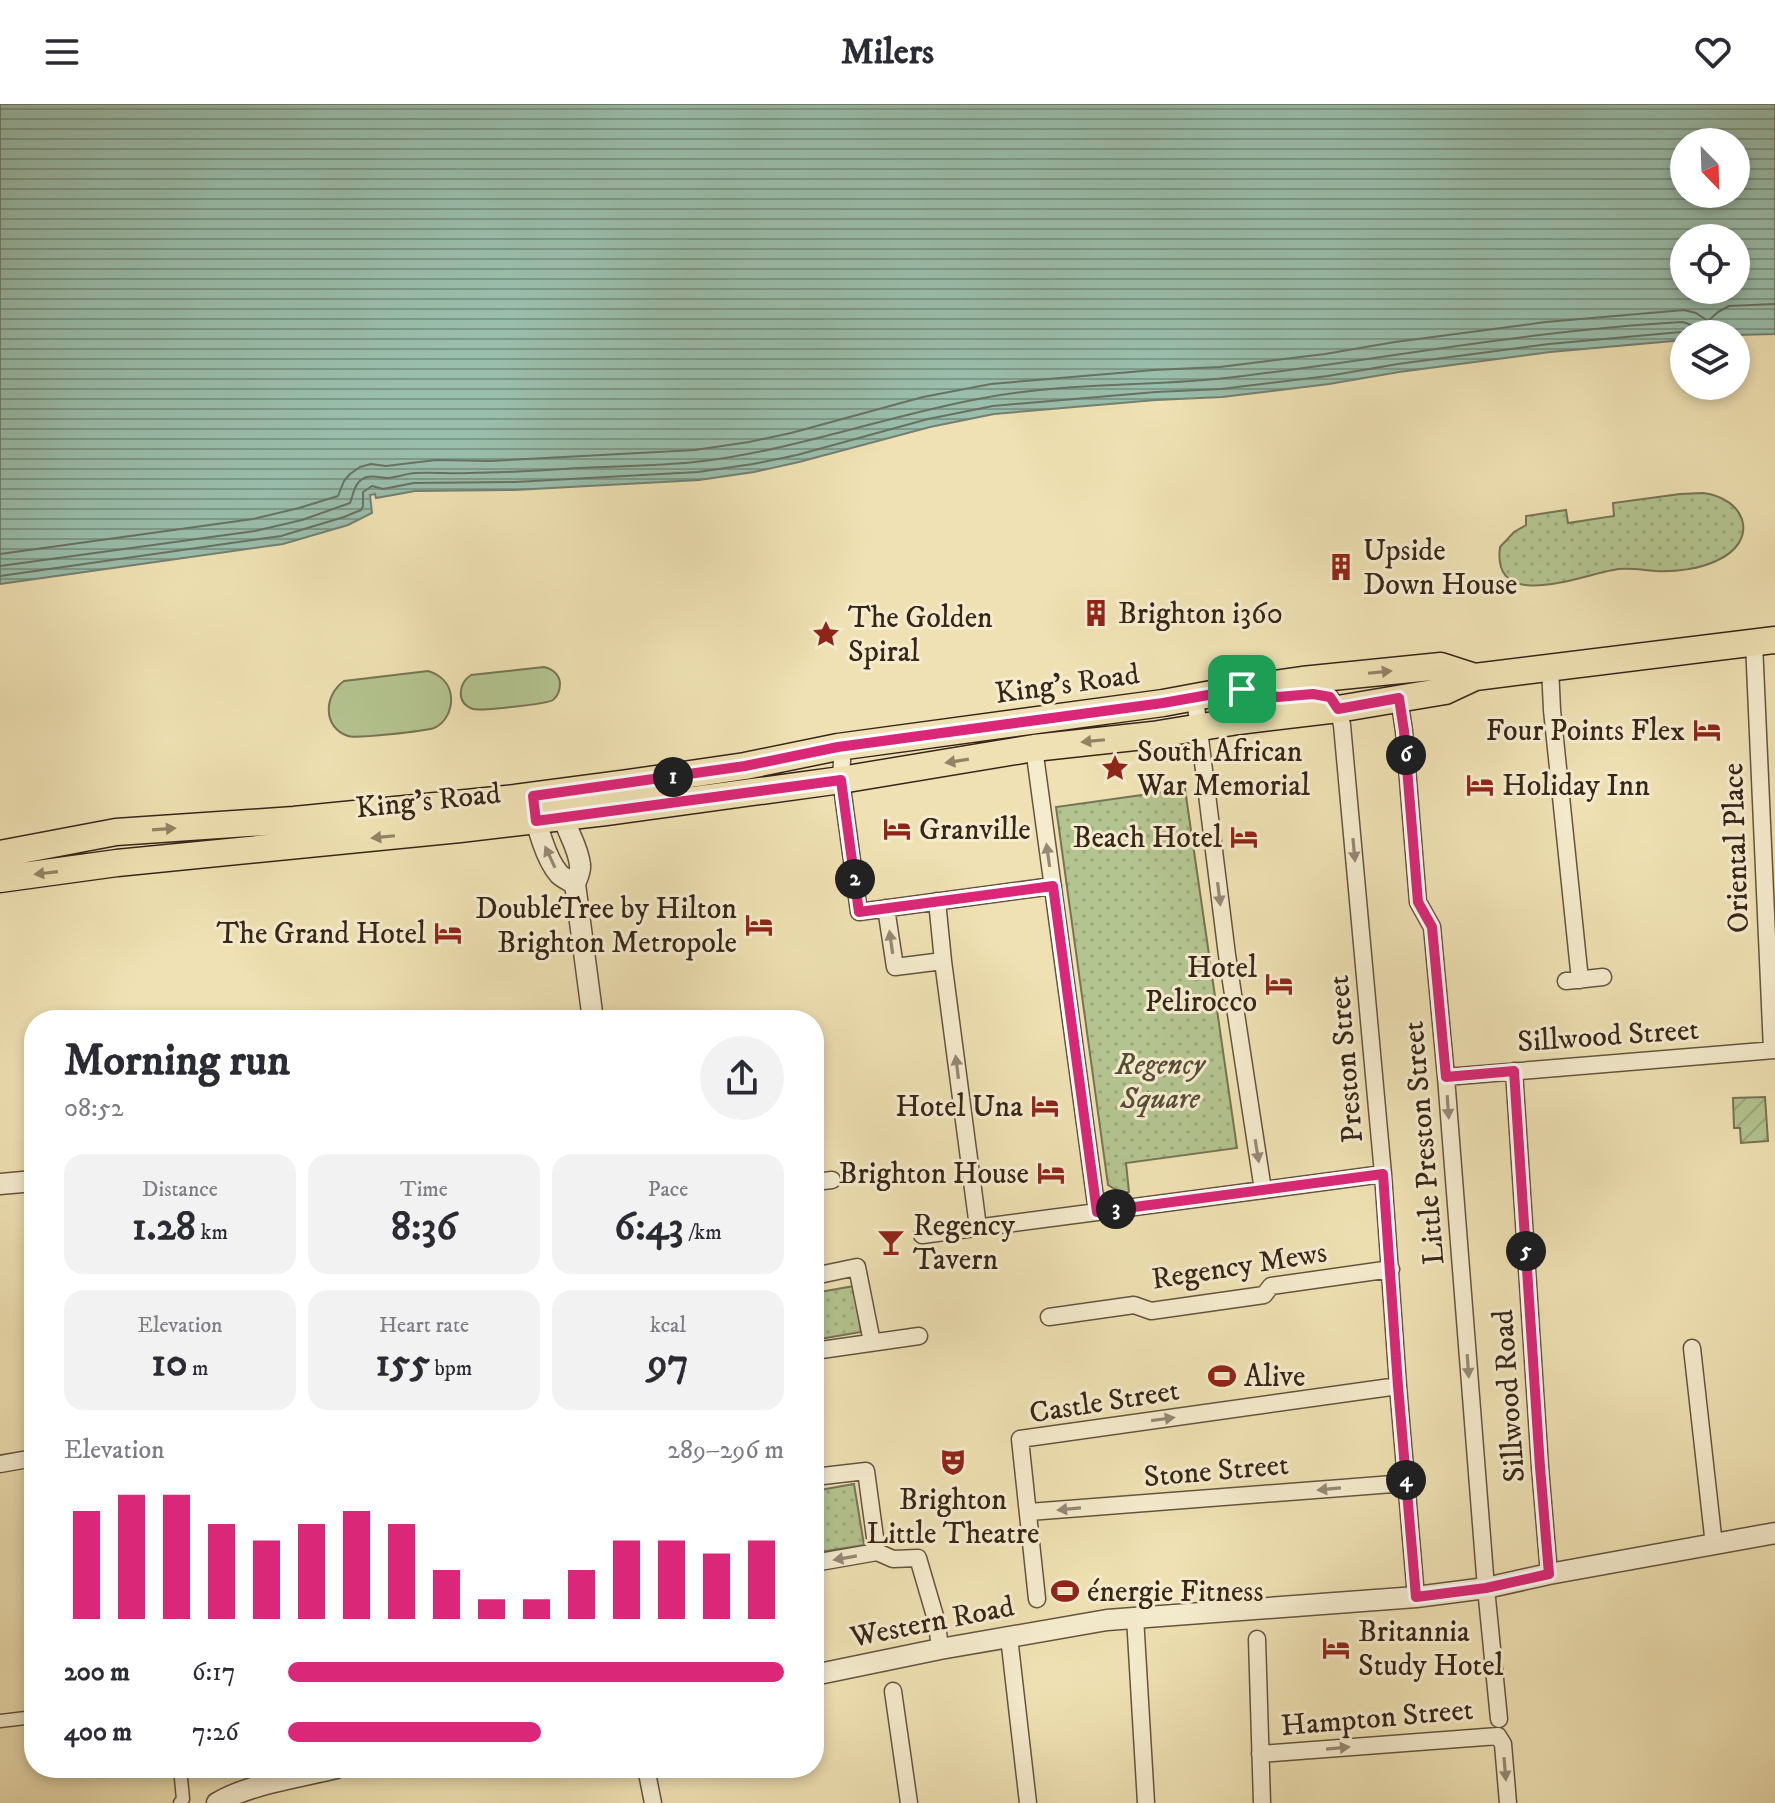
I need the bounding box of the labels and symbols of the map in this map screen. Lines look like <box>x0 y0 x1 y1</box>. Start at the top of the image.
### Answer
north arrow <box>1670 128 1750 208</box>
place label: Upside Down House <box>1363 533 1517 604</box>
building icon: Upside Down House <box>1326 552 1356 582</box>
place label: Brighton i360 <box>1118 596 1283 633</box>
building icon: Brighton i360 <box>1081 598 1111 628</box>
place label: The Golden Spiral <box>848 600 993 671</box>
place icon: The Golden Spiral <box>811 619 841 649</box>
pin <box>1208 655 1276 723</box>
street label: King's Road <box>993 656 1142 713</box>
one-way arrow <box>1368 665 1393 678</box>
place label: Four Points Flex <box>1486 713 1685 750</box>
hotel icon: Four Points Flex <box>1692 715 1722 745</box>
place label: South African War Memorial <box>1136 734 1310 805</box>
one-way arrow <box>1080 735 1105 748</box>
pin: 6 <box>1386 735 1426 775</box>
place icon: South African War Memorial <box>1100 753 1130 783</box>
one-way arrow <box>944 755 969 767</box>
pin: 1 <box>653 757 693 797</box>
street label: Oriental Place <box>1715 762 1758 934</box>
place label: Holiday Inn <box>1502 768 1650 805</box>
hotel icon: Holiday Inn <box>1465 770 1495 800</box>
street label: King's Road <box>354 775 502 827</box>
place label: Granville <box>919 812 1031 849</box>
hotel icon: Granville <box>882 814 912 844</box>
place label: Beach Hotel <box>1072 820 1222 857</box>
one-way arrow <box>152 822 177 835</box>
hotel icon: Beach Hotel <box>1229 822 1259 852</box>
one-way arrow <box>370 831 395 844</box>
one-way arrow <box>1348 838 1361 863</box>
one-way arrow <box>1041 842 1054 867</box>
one-way arrow <box>544 845 557 868</box>
pin: 2 <box>835 859 875 899</box>
one-way arrow <box>33 867 58 880</box>
one-way arrow <box>1213 882 1226 907</box>
place label: DoubleTree by Hilton Brighton Metropole <box>475 891 737 962</box>
hotel icon: DoubleTree by Hilton Brighton Metropole <box>744 910 774 940</box>
place label: The Grand Hotel <box>217 916 426 953</box>
hotel icon: The Grand Hotel <box>433 918 463 948</box>
one-way arrow <box>884 929 897 954</box>
place label: Hotel Pelirocco <box>1145 950 1257 1021</box>
hotel icon: Hotel Pelirocco <box>1264 969 1294 999</box>
street label: Preston Street <box>1321 973 1372 1144</box>
street label: Sillwood Street <box>1516 1012 1700 1061</box>
street label: Little Preston Street <box>1395 1019 1454 1266</box>
park label: Regency Square <box>1114 1047 1207 1118</box>
one-way arrow <box>950 1054 963 1079</box>
place label: Hotel Una <box>895 1089 1023 1126</box>
hotel icon: Hotel Una <box>1030 1091 1060 1121</box>
one-way arrow <box>1442 1095 1455 1120</box>
one-way arrow <box>1251 1139 1264 1164</box>
place label: Brighton House <box>839 1156 1029 1193</box>
hotel icon: Brighton House <box>1036 1158 1066 1188</box>
pin: 3 <box>1096 1189 1136 1229</box>
place label: Regency Tavern <box>913 1208 1016 1279</box>
bar icon: Regency Tavern <box>876 1227 906 1257</box>
pin: 5 <box>1506 1231 1546 1271</box>
street label: Regency Mews <box>1149 1234 1330 1299</box>
street label: Sillwood Road <box>1485 1308 1534 1484</box>
one-way arrow <box>1462 1354 1475 1379</box>
place label: Alive <box>1244 1359 1305 1396</box>
sports icon: Alive <box>1207 1361 1237 1391</box>
street label: Castle Street <box>1027 1372 1182 1433</box>
one-way arrow <box>1151 1412 1176 1425</box>
theatre icon: Brighton Little Theatre <box>938 1447 968 1477</box>
street label: Stone Street <box>1142 1447 1290 1496</box>
pin: 4 <box>1386 1460 1426 1500</box>
place label: Brighton Little Theatre <box>867 1482 1039 1553</box>
one-way arrow <box>1316 1483 1341 1496</box>
one-way arrow <box>1056 1503 1081 1516</box>
one-way arrow <box>832 1552 857 1564</box>
place label: énergie Fitness <box>1087 1574 1263 1611</box>
sports icon: énergie Fitness <box>1050 1576 1080 1606</box>
street label: Western Road <box>846 1588 1017 1657</box>
place label: Britannia Study Hotel <box>1358 1614 1504 1685</box>
hotel icon: Britannia Study Hotel <box>1321 1633 1351 1663</box>
street label: Hampton Street <box>1279 1692 1475 1745</box>
one-way arrow <box>1326 1741 1351 1754</box>
one-way arrow <box>1499 1757 1512 1782</box>

